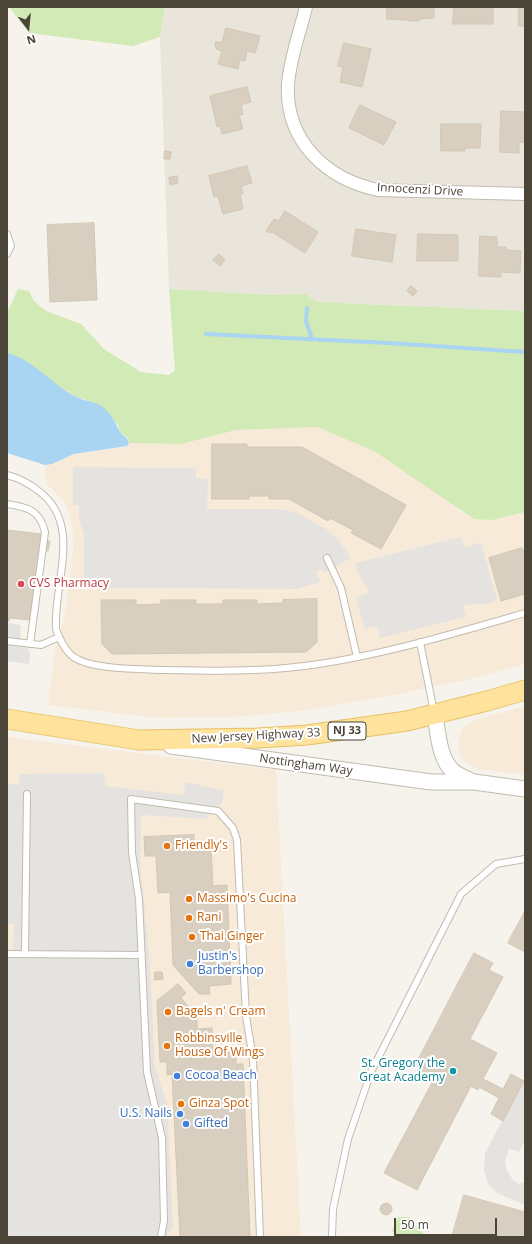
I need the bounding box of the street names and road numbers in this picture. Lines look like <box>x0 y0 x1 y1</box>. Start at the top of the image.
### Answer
street label: Innocenzi Drive <box>377 181 463 199</box>
road number: NJ 33 <box>328 722 366 740</box>
street label: New Jersey Highway 33 <box>191 725 321 747</box>
street label: Nottingham Way <box>259 751 353 779</box>

